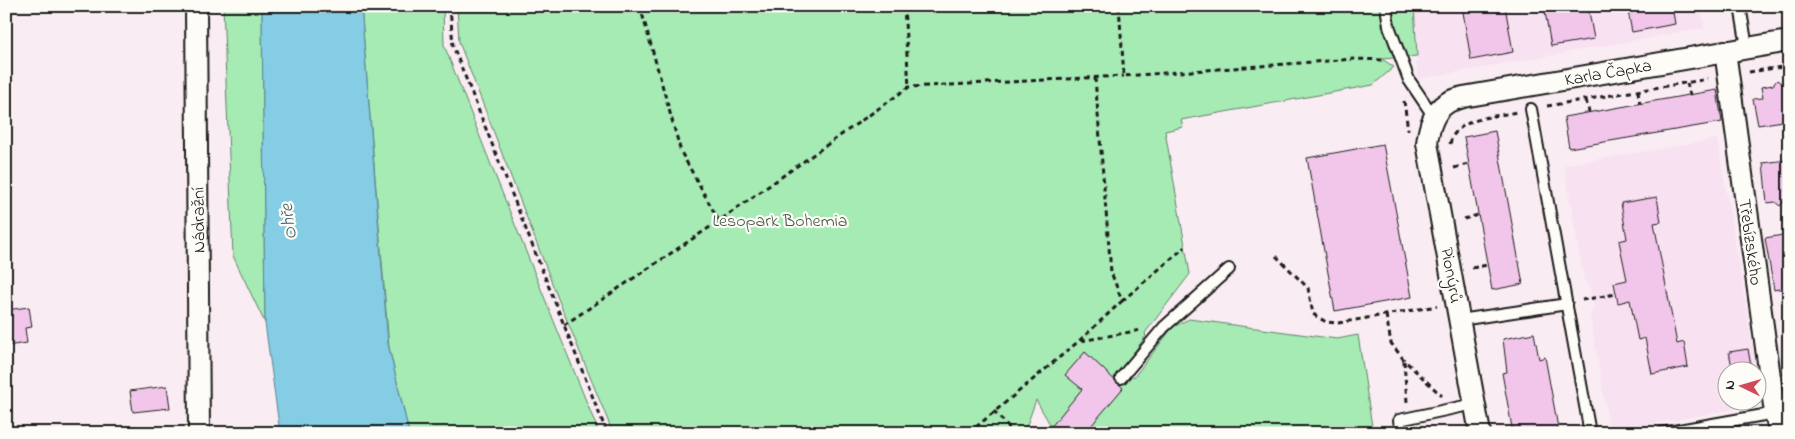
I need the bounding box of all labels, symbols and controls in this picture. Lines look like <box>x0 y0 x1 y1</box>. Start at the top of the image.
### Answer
street label: Karla Čapka <box>1563 54 1654 94</box>
street label: Nádražní <box>186 187 214 253</box>
street label: Třebízského <box>1730 197 1768 287</box>
water label: Ohře <box>274 201 305 241</box>
park label: Lesopark Bohemia <box>712 209 848 235</box>
street label: Pionýrů <box>1432 245 1468 306</box>
north arrow <box>1718 362 1768 412</box>
text: N <box>1720 379 1741 391</box>

